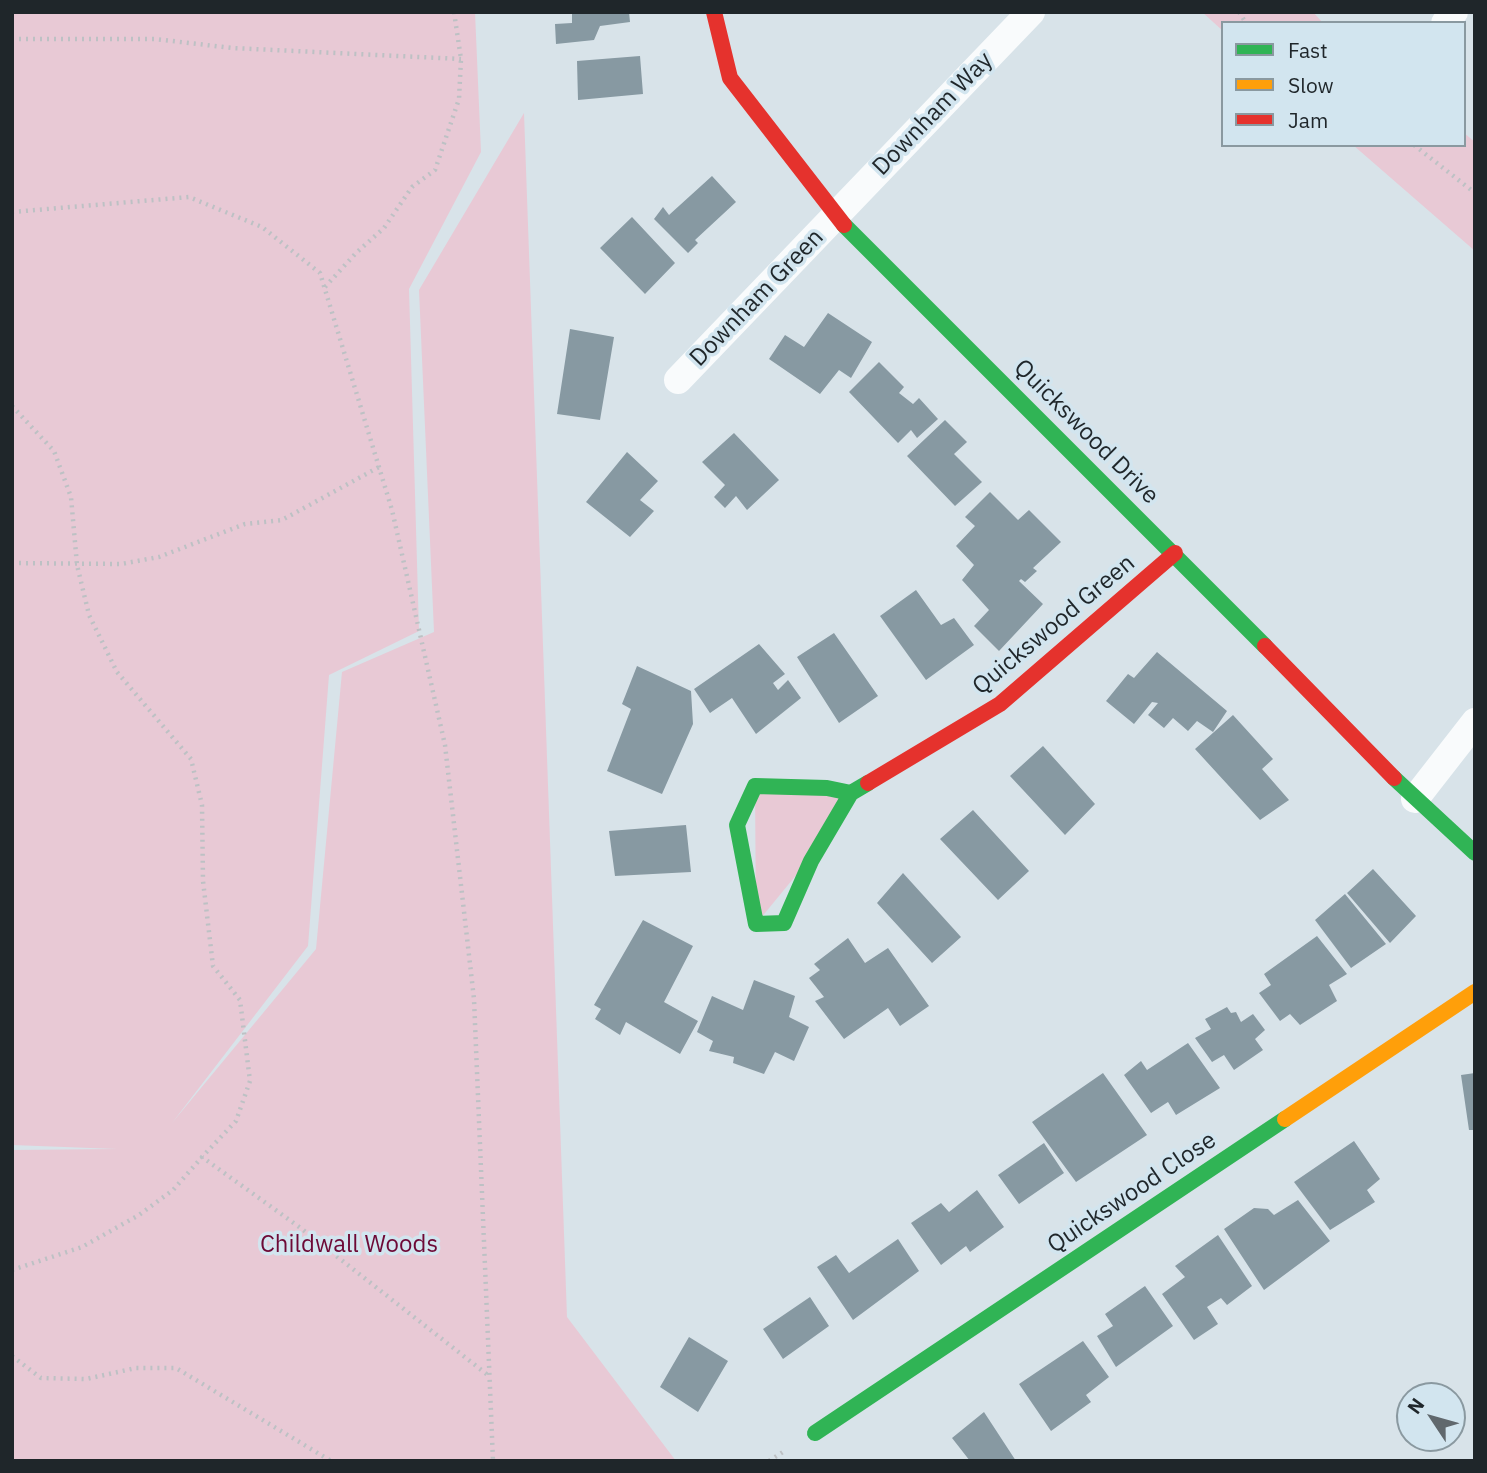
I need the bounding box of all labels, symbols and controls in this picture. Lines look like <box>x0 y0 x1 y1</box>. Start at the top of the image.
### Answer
legend <box>1221 21 1466 147</box>
text: Fast <box>1288 36 1328 64</box>
street label: Downham Way <box>867 46 999 182</box>
text: Slow <box>1288 71 1334 99</box>
text: Jam <box>1288 106 1328 134</box>
street label: Downham Green <box>684 223 830 373</box>
street label: Quickswood Drive <box>1008 354 1164 510</box>
street label: Quickswood Green <box>967 549 1141 701</box>
street label: Quickswood Close <box>1042 1126 1222 1260</box>
park label: Childwall Woods <box>260 1231 438 1259</box>
north arrow <box>1396 1382 1466 1452</box>
text: N <box>1402 1393 1429 1418</box>

